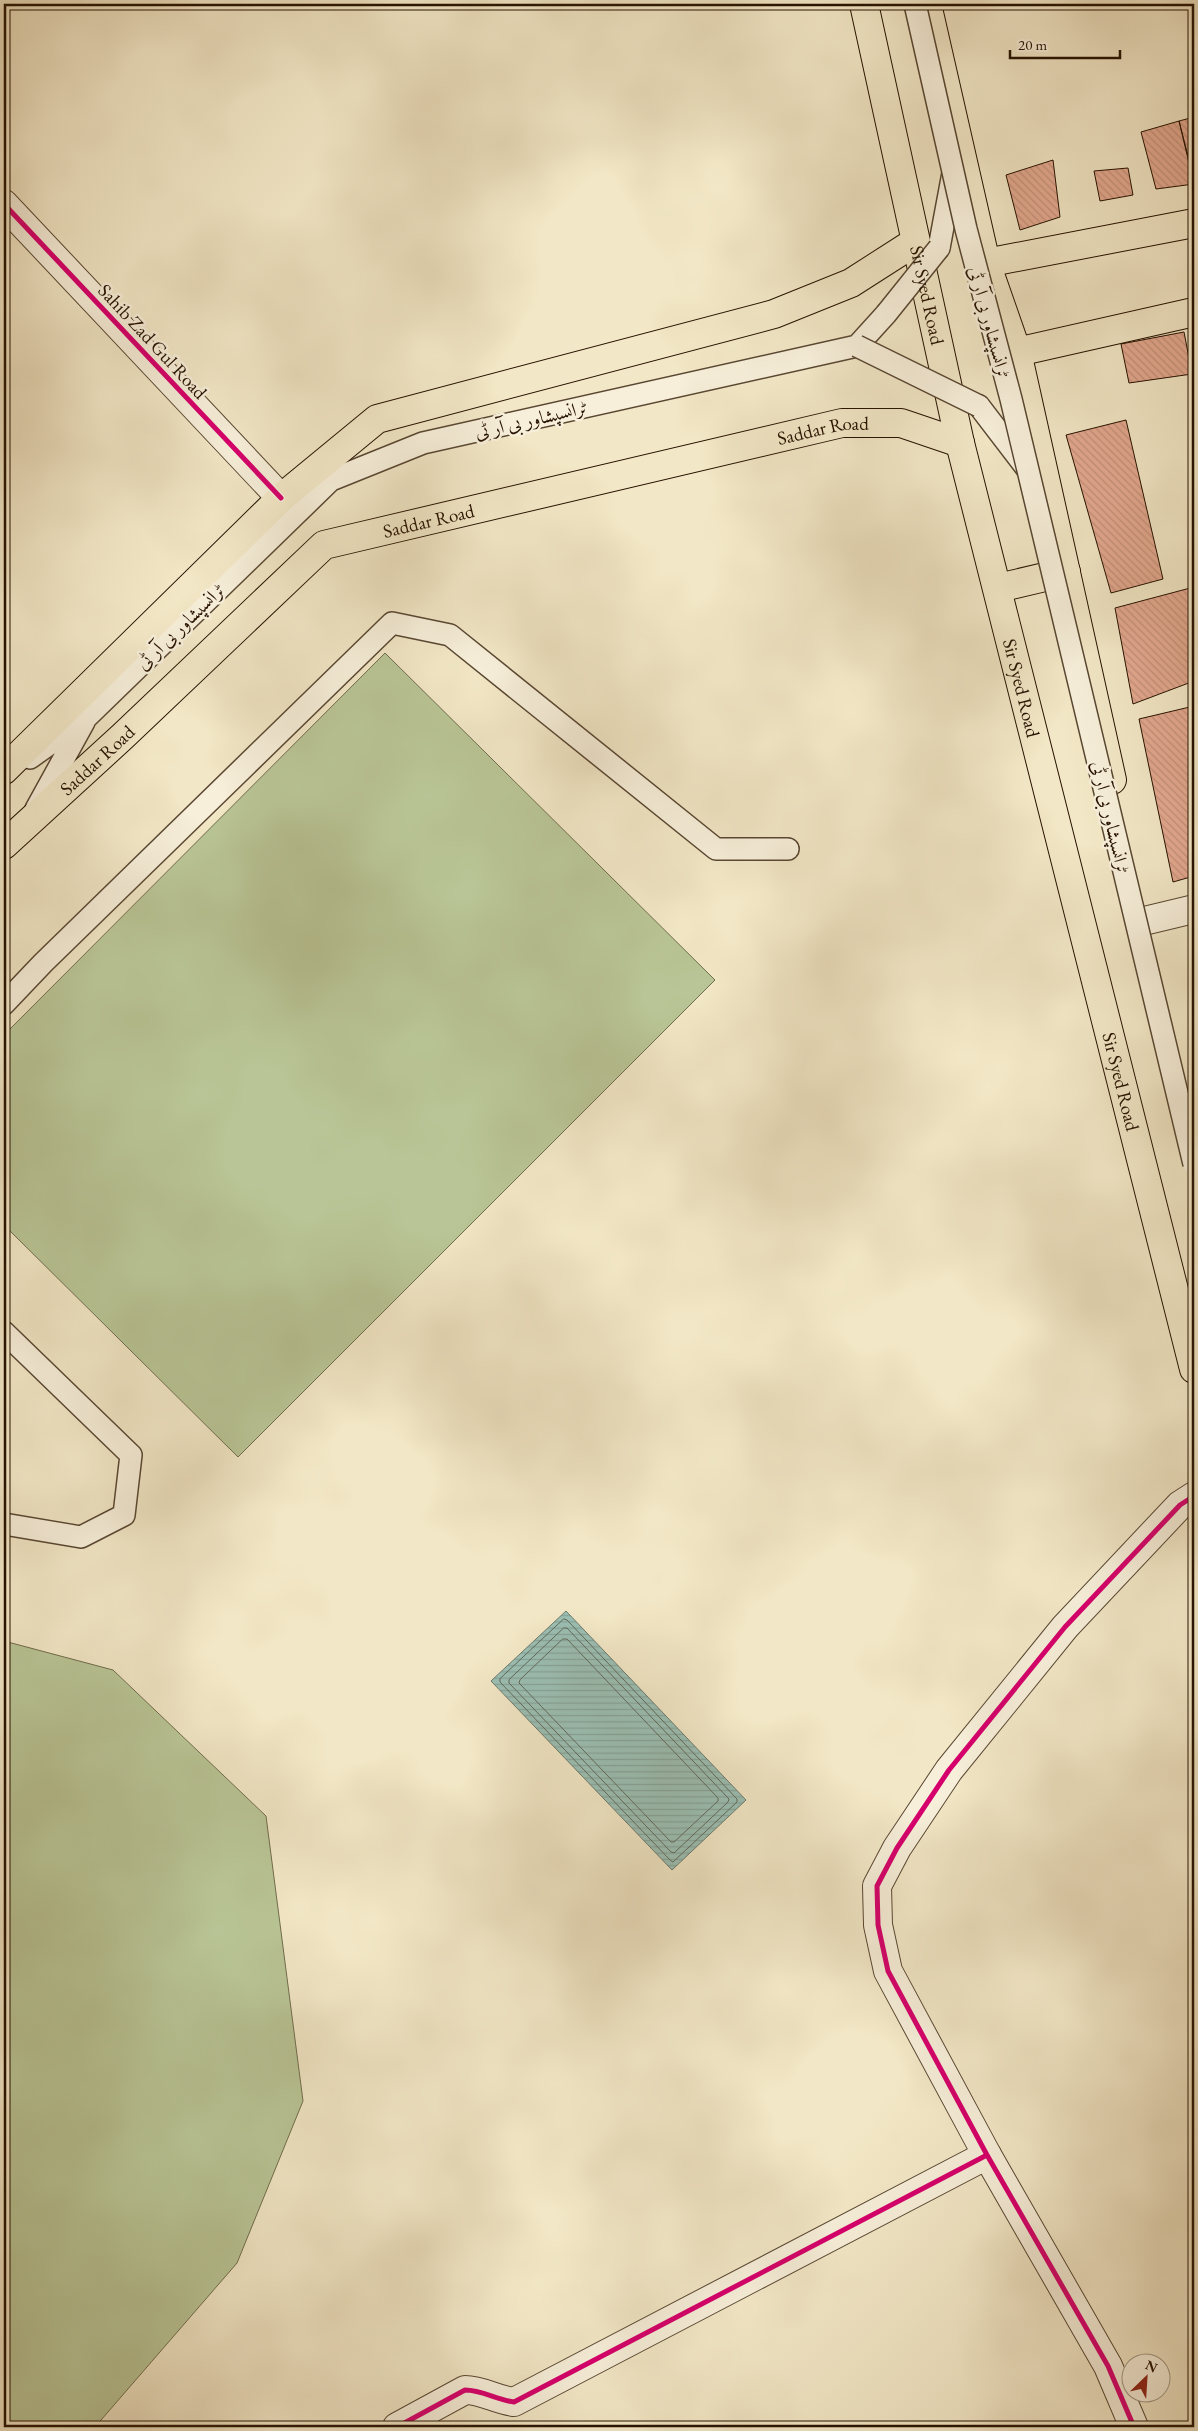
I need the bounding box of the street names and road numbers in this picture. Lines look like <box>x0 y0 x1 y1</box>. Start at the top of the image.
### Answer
street label: Sir Syed Road <box>904 243 950 348</box>
street label: ٹرانسپشاور بی آر ٹی <box>961 263 1017 382</box>
street label: Sahib Zad Gul Road <box>93 278 213 405</box>
street label: ٹرانسپشاور بی آر ٹی <box>472 394 591 447</box>
street label: Saddar Road <box>775 411 869 451</box>
street label: Saddar Road <box>380 498 477 544</box>
street label: ٹرانسپشاور بی آر ٹی <box>130 577 232 677</box>
street label: Sir Syed Road <box>997 636 1046 740</box>
street label: Saddar Road <box>54 719 140 801</box>
street label: ٹرانسپشاور بی آر ٹی <box>1083 758 1136 877</box>
street label: Sir Syed Road <box>1096 1030 1145 1134</box>

